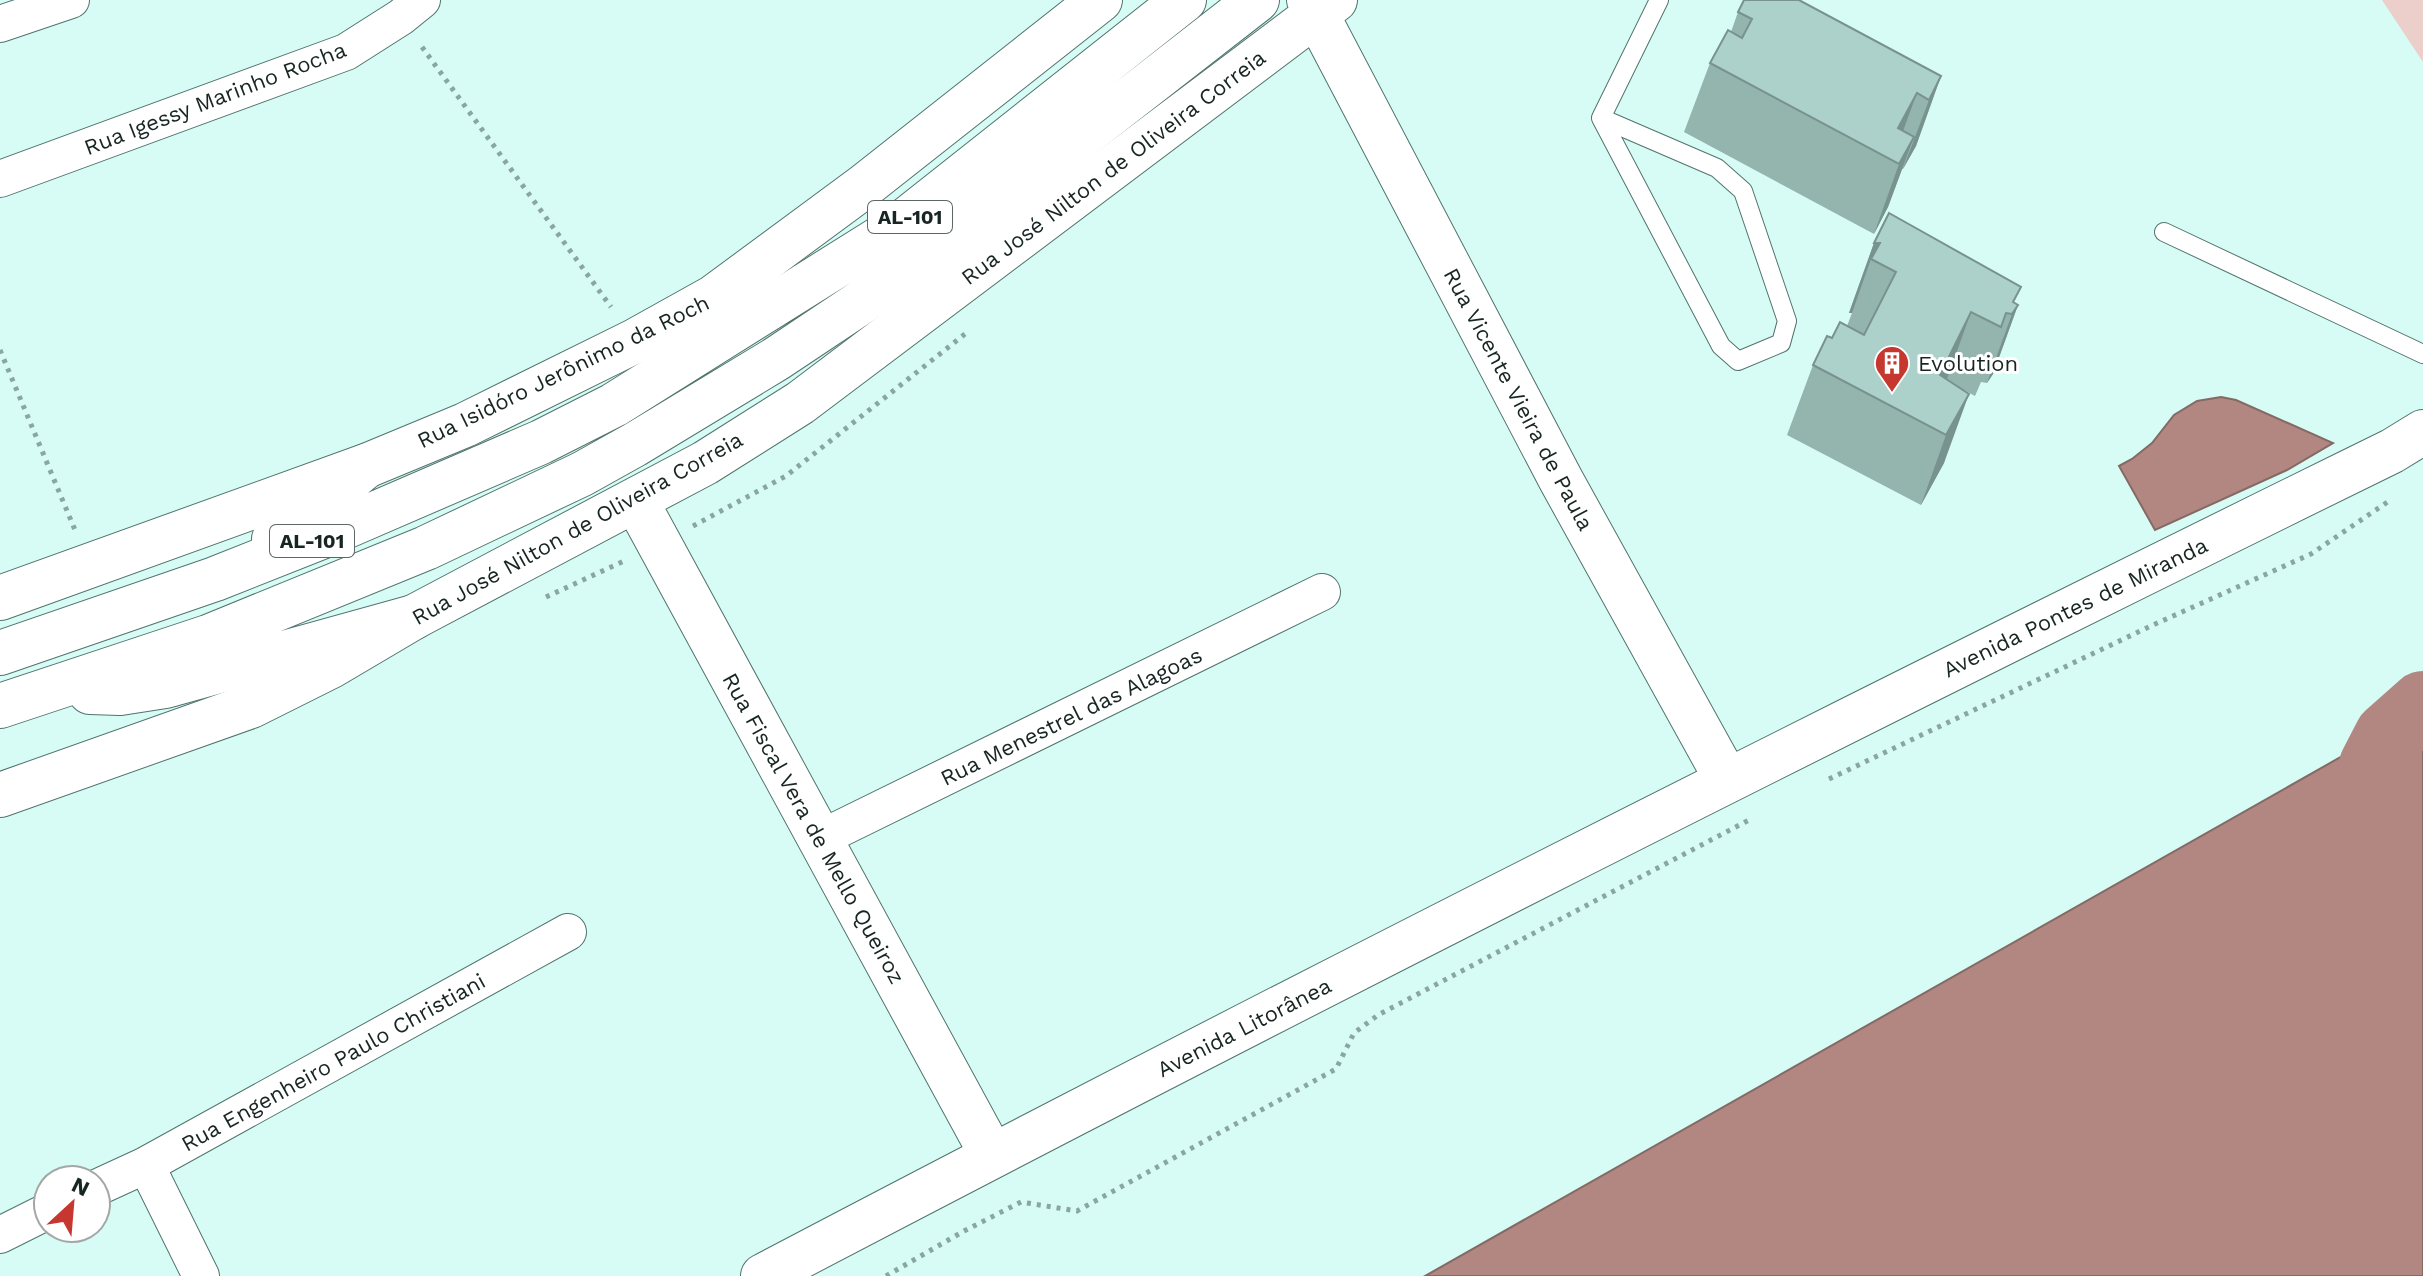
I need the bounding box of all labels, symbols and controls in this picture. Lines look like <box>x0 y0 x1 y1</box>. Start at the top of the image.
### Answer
street label: Rua Igessy Marinho Rocha <box>81 37 350 160</box>
street label: Rua José Nilton de Oliveira Correia <box>956 45 1270 290</box>
road number: AL-101 <box>868 201 952 233</box>
street label: Rua Vicente Vieira de Paula <box>1439 264 1598 535</box>
street label: Rua Isidóro Jerônimo da Roch <box>413 290 713 453</box>
building icon: Evolution <box>1873 344 1911 394</box>
place label: Evolution <box>1918 351 2018 376</box>
street label: Rua José Nilton de Oliveira Correia <box>408 427 747 630</box>
road number: AL-101 <box>270 525 354 557</box>
street label: Avenida Pontes de Miranda <box>1939 532 2212 683</box>
street label: Rua Menestrel das Alagoas <box>936 642 1206 791</box>
street label: Rua Fiscal Vera de Mello Queiroz <box>717 669 910 988</box>
street label: Rua Engenheiro Paulo Christiani <box>177 968 490 1157</box>
street label: Avenida Litorânea <box>1153 973 1335 1082</box>
north arrow <box>32 1164 112 1244</box>
text: N <box>68 1172 93 1201</box>

